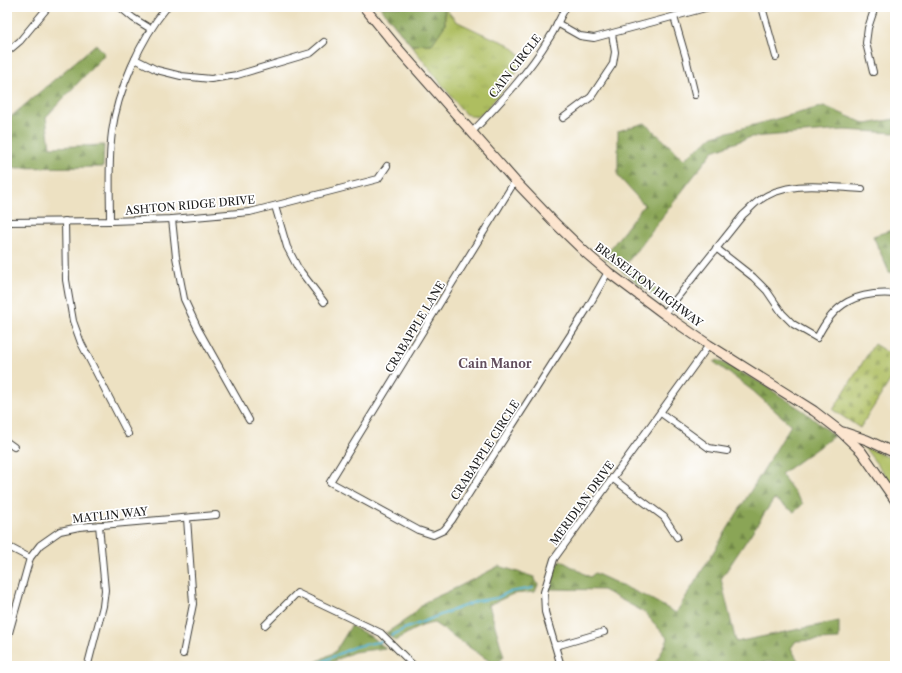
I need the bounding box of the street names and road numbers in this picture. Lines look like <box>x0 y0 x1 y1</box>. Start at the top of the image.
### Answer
street label: CAIN CIRCLE <box>486 31 544 101</box>
street label: ASHTON RIDGE DRIVE <box>123 192 256 218</box>
street label: BRASELTON HIGHWAY <box>592 240 706 330</box>
street label: CRABAPPLE LANE <box>382 278 448 375</box>
street label: CRABAPPLE CIRCLE <box>447 397 523 503</box>
street label: MERIDIAN DRIVE <box>547 458 617 548</box>
street label: MATLIN WAY <box>72 504 149 526</box>

